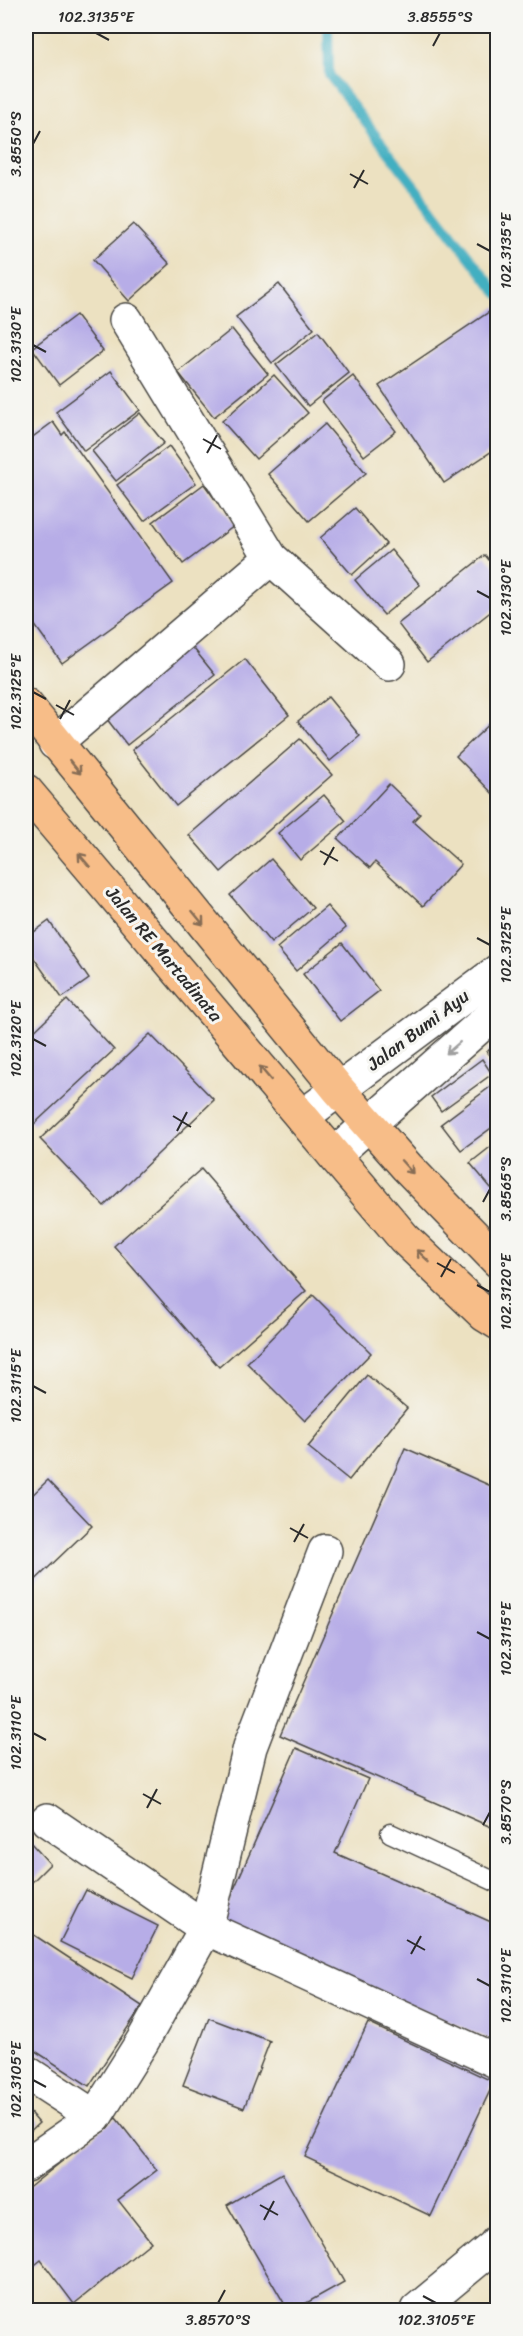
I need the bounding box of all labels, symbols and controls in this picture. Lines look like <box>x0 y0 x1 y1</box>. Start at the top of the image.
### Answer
text: 102.3135°E <box>58 4 136 30</box>
text: 3.8555°S <box>407 4 473 30</box>
text: 3.8550°S <box>3 111 29 177</box>
text: 102.3135°E <box>493 211 519 289</box>
text: 102.3130°E <box>3 305 29 383</box>
text: 102.3130°E <box>493 558 519 636</box>
text: 102.3125°E <box>3 652 29 730</box>
one-way arrow <box>68 759 81 775</box>
one-way arrow <box>78 852 91 868</box>
street label: Jalan RE Martadinata <box>97 878 231 1030</box>
text: 102.3125°E <box>493 905 519 983</box>
one-way arrow <box>192 910 205 926</box>
street label: Jalan Bumi Ayu <box>359 980 476 1080</box>
text: 102.3120°E <box>3 999 29 1077</box>
one-way arrow <box>445 1042 461 1055</box>
one-way arrow <box>258 1065 271 1081</box>
text: 3.8565°S <box>493 1156 519 1221</box>
one-way arrow <box>400 1159 414 1174</box>
one-way arrow <box>415 1249 430 1263</box>
text: 102.3120°E <box>493 1252 519 1330</box>
text: 102.3115°E <box>3 1347 29 1423</box>
text: 102.3115°E <box>493 1600 519 1676</box>
text: 102.3110°E <box>3 1694 29 1770</box>
text: 3.8570°S <box>493 1779 519 1844</box>
text: 102.3110°E <box>493 1947 519 2023</box>
text: 102.3105°E <box>3 2040 29 2119</box>
text: 3.8570°S <box>186 2307 251 2333</box>
text: 102.3105°E <box>397 2307 476 2333</box>

